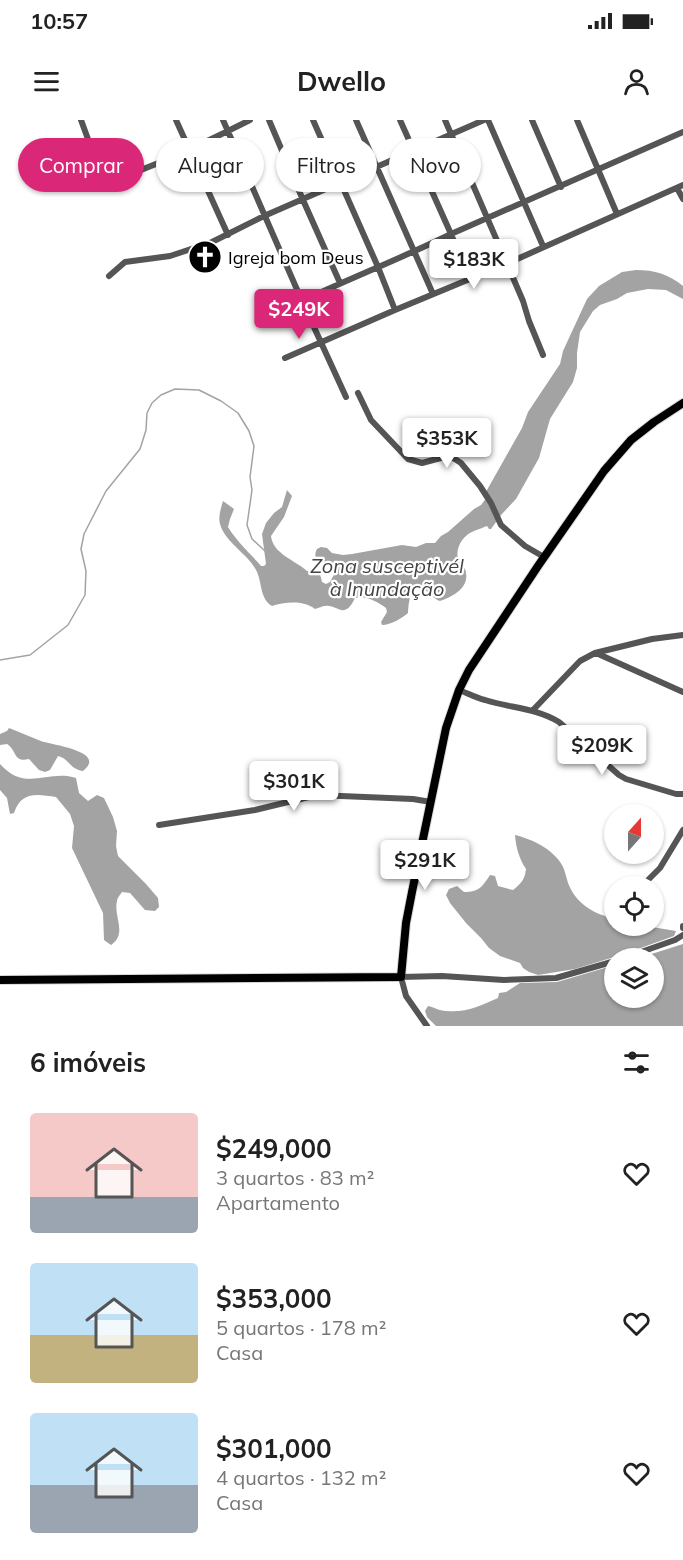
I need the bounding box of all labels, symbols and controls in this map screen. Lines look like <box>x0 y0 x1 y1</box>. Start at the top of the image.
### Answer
text: 10:57 <box>30 7 88 35</box>
text: Dwello <box>297 64 386 98</box>
icon: menu <box>30 65 63 98</box>
icon: person <box>620 65 653 98</box>
chip: Comprar <box>18 138 144 192</box>
chip: Alugar <box>156 138 264 192</box>
chip: Filtros <box>276 138 377 192</box>
chip: Novo <box>389 138 481 192</box>
church icon: Igreja bom Deus <box>187 239 223 275</box>
pin: $183K <box>432 239 516 290</box>
place label: Igreja bom Deus <box>228 246 364 269</box>
text: $183K <box>443 246 505 271</box>
pin: $249K <box>257 289 341 340</box>
text: $249K <box>268 296 330 321</box>
pin: $353K <box>405 418 489 469</box>
text: $353K <box>416 425 478 450</box>
water label: Zona susceptivél à Inundação <box>310 553 464 601</box>
pin: $209K <box>560 725 644 776</box>
text: $209K <box>571 732 633 757</box>
pin: $301K <box>252 761 336 812</box>
text: $301K <box>263 768 325 793</box>
north arrow <box>604 804 664 864</box>
map controls <box>604 804 664 1008</box>
pin: $291K <box>383 840 467 891</box>
text: $291K <box>394 847 456 872</box>
button: locate <box>604 876 664 936</box>
button: layers <box>604 948 664 1008</box>
text: 6 imóveis <box>30 1046 146 1079</box>
icon: filters <box>620 1046 653 1079</box>
text: $249,000 <box>216 1132 332 1165</box>
icon: home <box>78 1137 150 1209</box>
icon: heart <box>620 1157 653 1190</box>
text: 3 quartos · 83 m² <box>216 1165 374 1190</box>
text: Apartamento <box>216 1190 340 1215</box>
text: $353,000 <box>216 1282 332 1315</box>
icon: home <box>78 1287 150 1359</box>
icon: heart <box>620 1307 653 1340</box>
text: 5 quartos · 178 m² <box>216 1315 386 1340</box>
text: Casa <box>216 1340 263 1365</box>
text: $301,000 <box>216 1432 332 1465</box>
icon: home <box>78 1437 150 1509</box>
icon: heart <box>620 1457 653 1490</box>
text: 4 quartos · 132 m² <box>216 1465 386 1490</box>
text: Casa <box>216 1490 263 1515</box>

